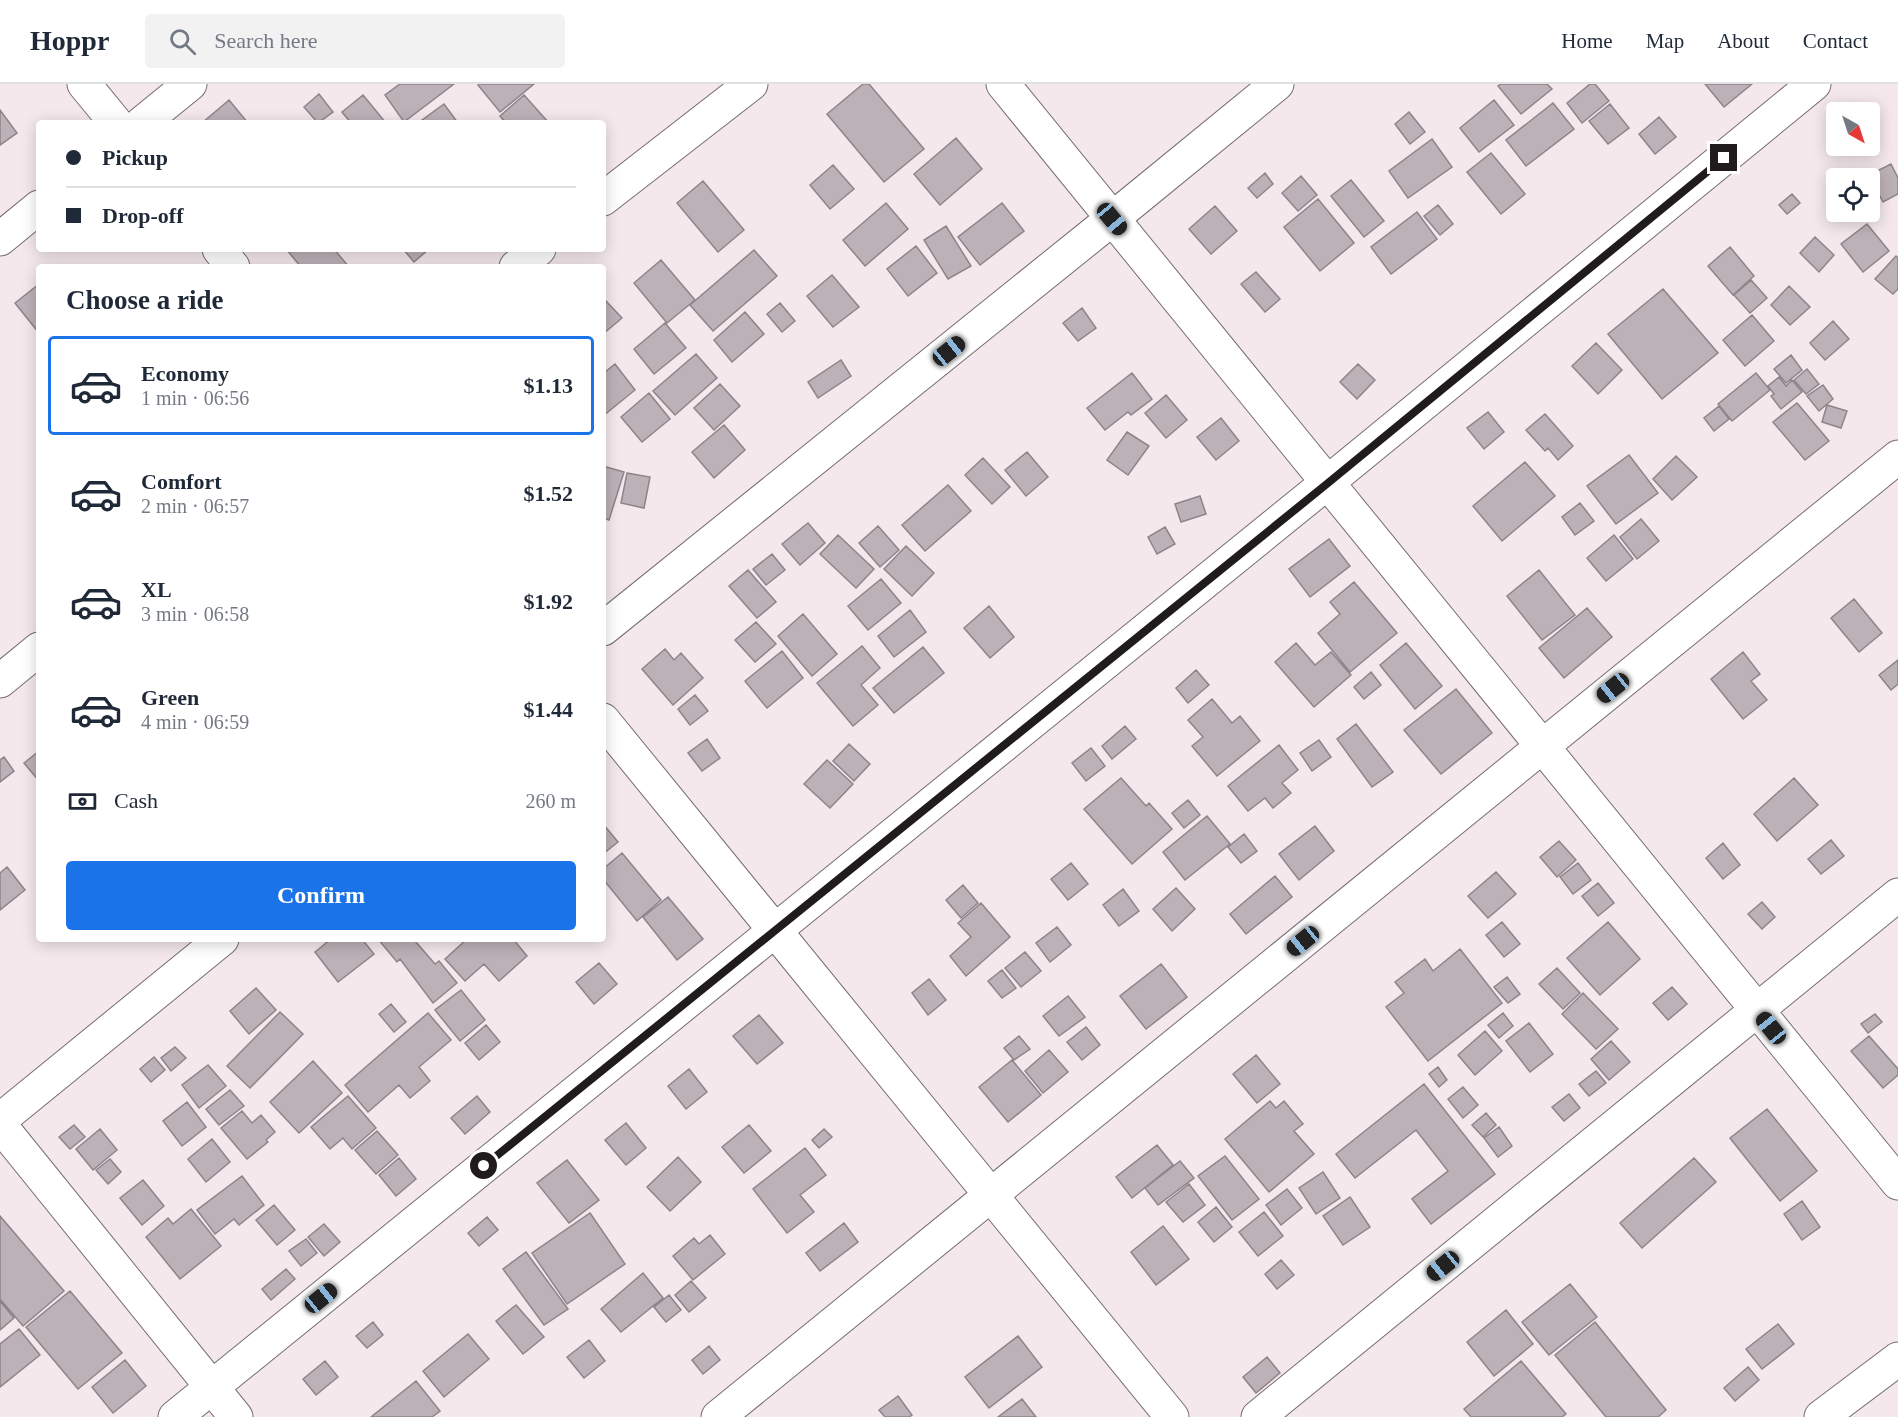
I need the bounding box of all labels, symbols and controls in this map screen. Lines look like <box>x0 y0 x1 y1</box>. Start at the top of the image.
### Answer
search box <box>145 14 565 68</box>
text: Hoppr <box>30 25 109 56</box>
icon: search <box>166 25 199 58</box>
text: Search here <box>214 28 318 53</box>
text: Home <box>1561 29 1613 53</box>
text: Map <box>1646 29 1684 53</box>
text: About <box>1717 29 1770 53</box>
text: Contact <box>1803 29 1868 53</box>
north arrow <box>1826 102 1880 156</box>
map controls <box>1826 102 1880 222</box>
route end <box>1710 144 1737 171</box>
text: Pickup <box>102 145 168 170</box>
button: locate <box>1826 168 1880 222</box>
car <box>1094 199 1130 239</box>
text: Drop-off <box>102 203 183 228</box>
text: Choose a ride <box>66 285 224 315</box>
car <box>929 333 969 369</box>
icon: car <box>69 359 123 413</box>
text: Economy <box>141 361 229 386</box>
text: $1.13 <box>524 373 573 398</box>
text: 1 min · 06:56 <box>141 387 249 409</box>
icon: car <box>69 467 123 521</box>
text: Comfort <box>141 469 222 494</box>
text: $1.52 <box>524 481 573 506</box>
text: 2 min · 06:57 <box>141 495 249 517</box>
icon: car <box>69 575 123 629</box>
text: XL <box>141 577 172 602</box>
text: $1.92 <box>524 589 573 614</box>
text: 3 min · 06:58 <box>141 603 249 625</box>
car <box>1593 670 1633 706</box>
icon: car <box>69 683 123 737</box>
text: Green <box>141 685 199 710</box>
text: $1.44 <box>524 697 573 722</box>
text: 4 min · 06:59 <box>141 711 249 733</box>
icon: cash <box>66 785 99 818</box>
text: Cash <box>114 788 158 813</box>
text: 260 m <box>525 790 576 812</box>
button: Confirm <box>66 861 576 930</box>
car <box>1283 923 1323 959</box>
car <box>1753 1008 1789 1048</box>
route start <box>470 1152 497 1179</box>
car <box>1423 1248 1463 1284</box>
car <box>301 1280 341 1316</box>

